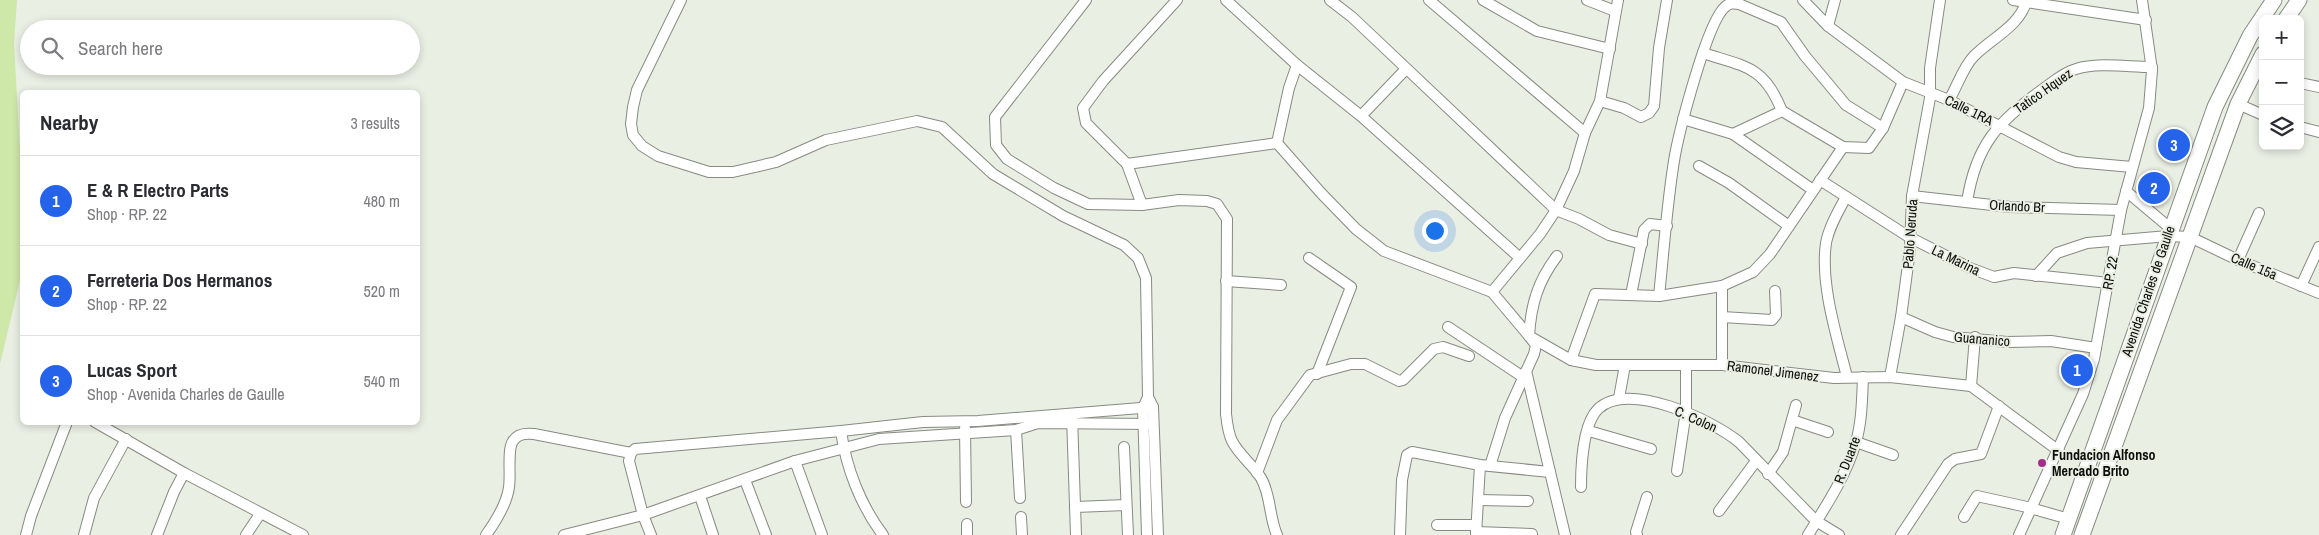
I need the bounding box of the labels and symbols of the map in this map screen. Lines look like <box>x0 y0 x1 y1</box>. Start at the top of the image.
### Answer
street label: Tatico Hquez <box>2010 64 2076 118</box>
street label: Calle 1RA <box>1942 91 1996 130</box>
pin: 3 <box>2158 126 2190 164</box>
pin: 2 <box>2138 169 2170 207</box>
street label: Orlando Br <box>1989 196 2045 216</box>
street label: Pablo Neruda <box>1899 198 1921 270</box>
your location <box>1422 218 1448 244</box>
street label: Avenida Charles de Gaulle <box>2117 223 2179 360</box>
street label: La Marina <box>1929 241 1984 280</box>
street label: Calle 15a <box>2228 248 2280 284</box>
street label: RP. 22 <box>2098 255 2122 291</box>
street label: Guananico <box>1953 328 2011 350</box>
pin: 1 <box>2061 351 2093 389</box>
street label: Ramonel Jimenez <box>1726 356 1820 386</box>
street label: C. Colon <box>1672 402 1720 436</box>
street label: R. Duarte <box>1830 434 1864 486</box>
place label: Fundacion Alfonso Mercado Brito <box>2052 446 2156 480</box>
marker: Fundacion Alfonso Mercado Brito <box>2036 457 2048 469</box>

